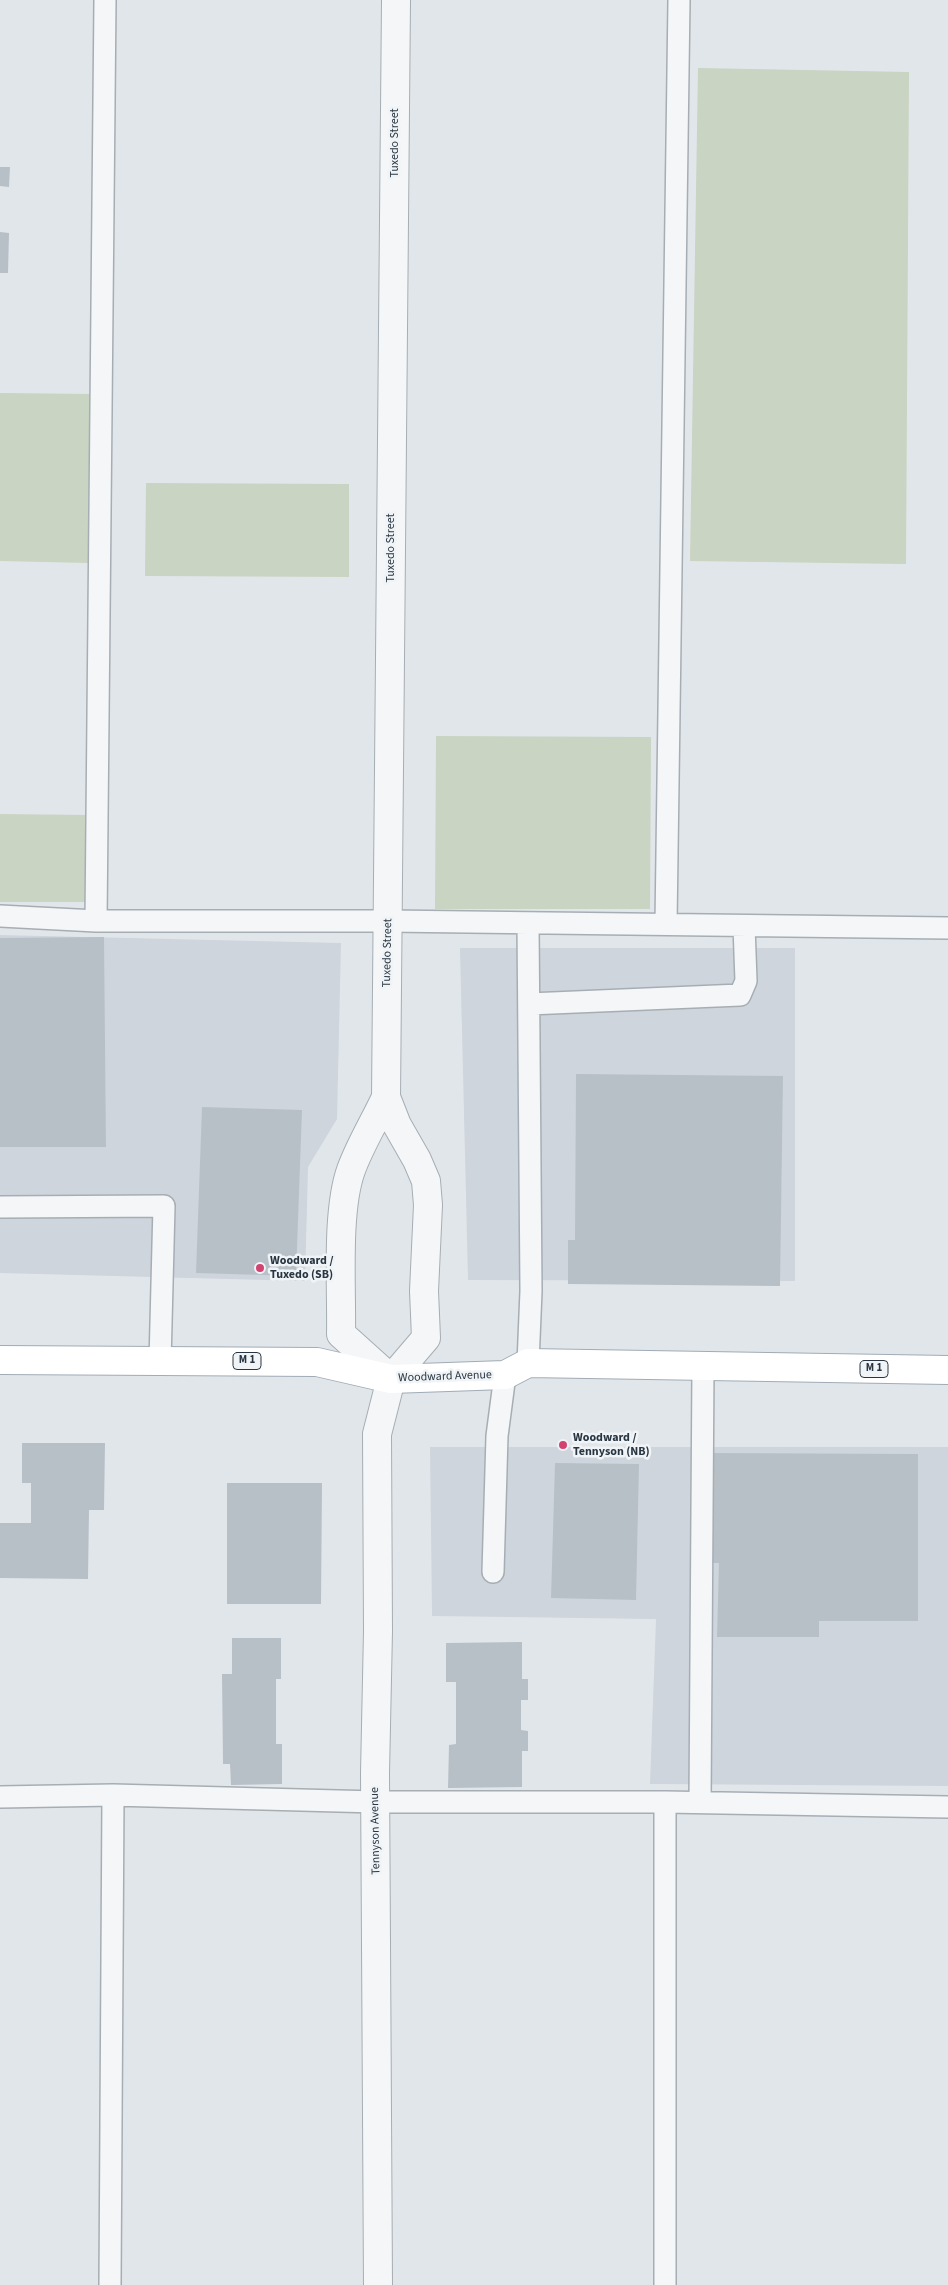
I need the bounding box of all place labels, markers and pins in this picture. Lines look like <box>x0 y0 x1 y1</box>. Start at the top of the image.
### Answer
place label: Woodward / Tuxedo (SB) <box>270 1254 333 1282</box>
marker: Woodward / Tuxedo (SB) <box>254 1262 266 1274</box>
place label: Woodward / Tennyson (NB) <box>573 1431 650 1459</box>
marker: Woodward / Tennyson (NB) <box>557 1439 569 1451</box>

